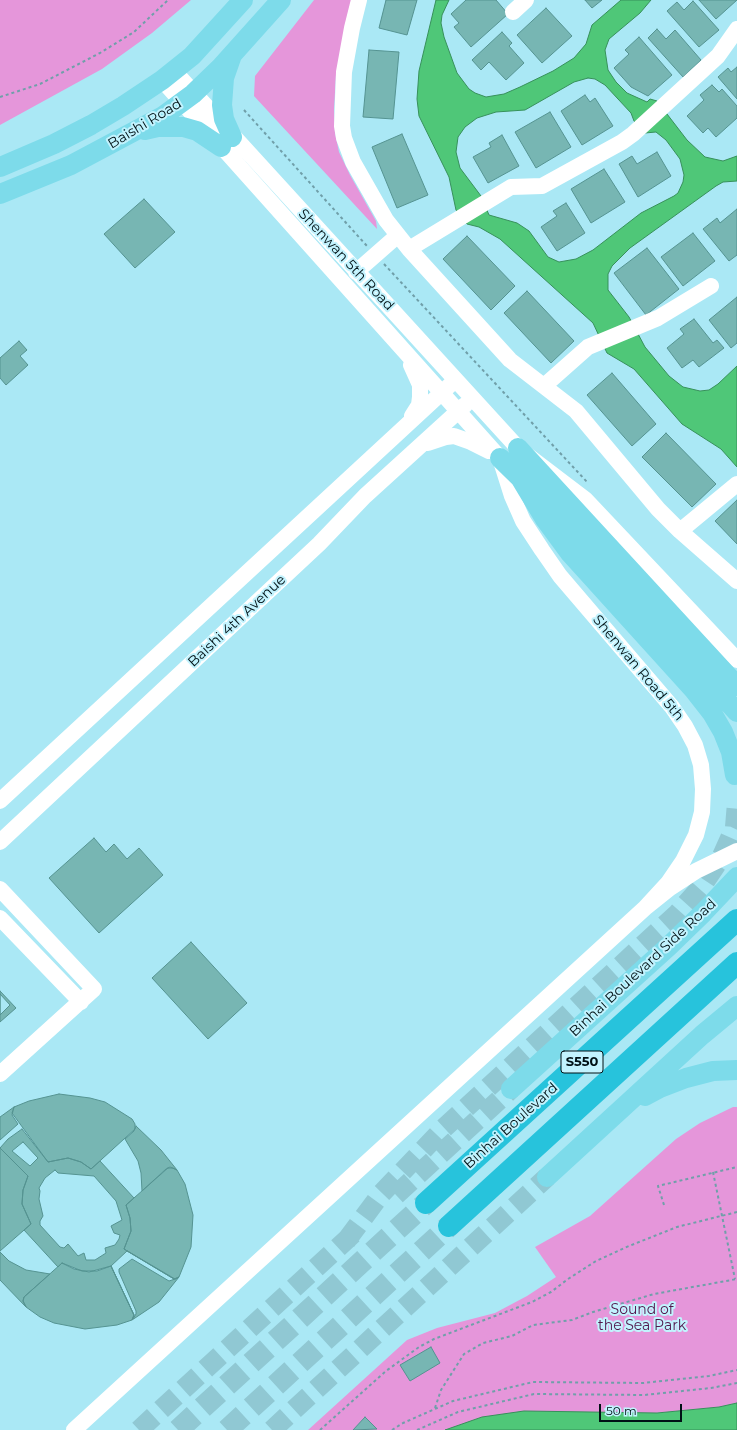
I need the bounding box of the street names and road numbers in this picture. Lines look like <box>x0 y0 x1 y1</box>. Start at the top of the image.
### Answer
street label: Baishi Road <box>105 95 185 153</box>
street label: Shenwan 5th Road <box>295 206 397 314</box>
street label: Baishi 4th Avenue <box>185 571 289 671</box>
street label: Shenwan Road 5th <box>589 612 687 724</box>
street label: Binhai Boulevard Side Road <box>566 896 720 1040</box>
road number: S550 <box>561 1051 603 1073</box>
street label: Binhai Boulevard <box>461 1080 561 1172</box>

